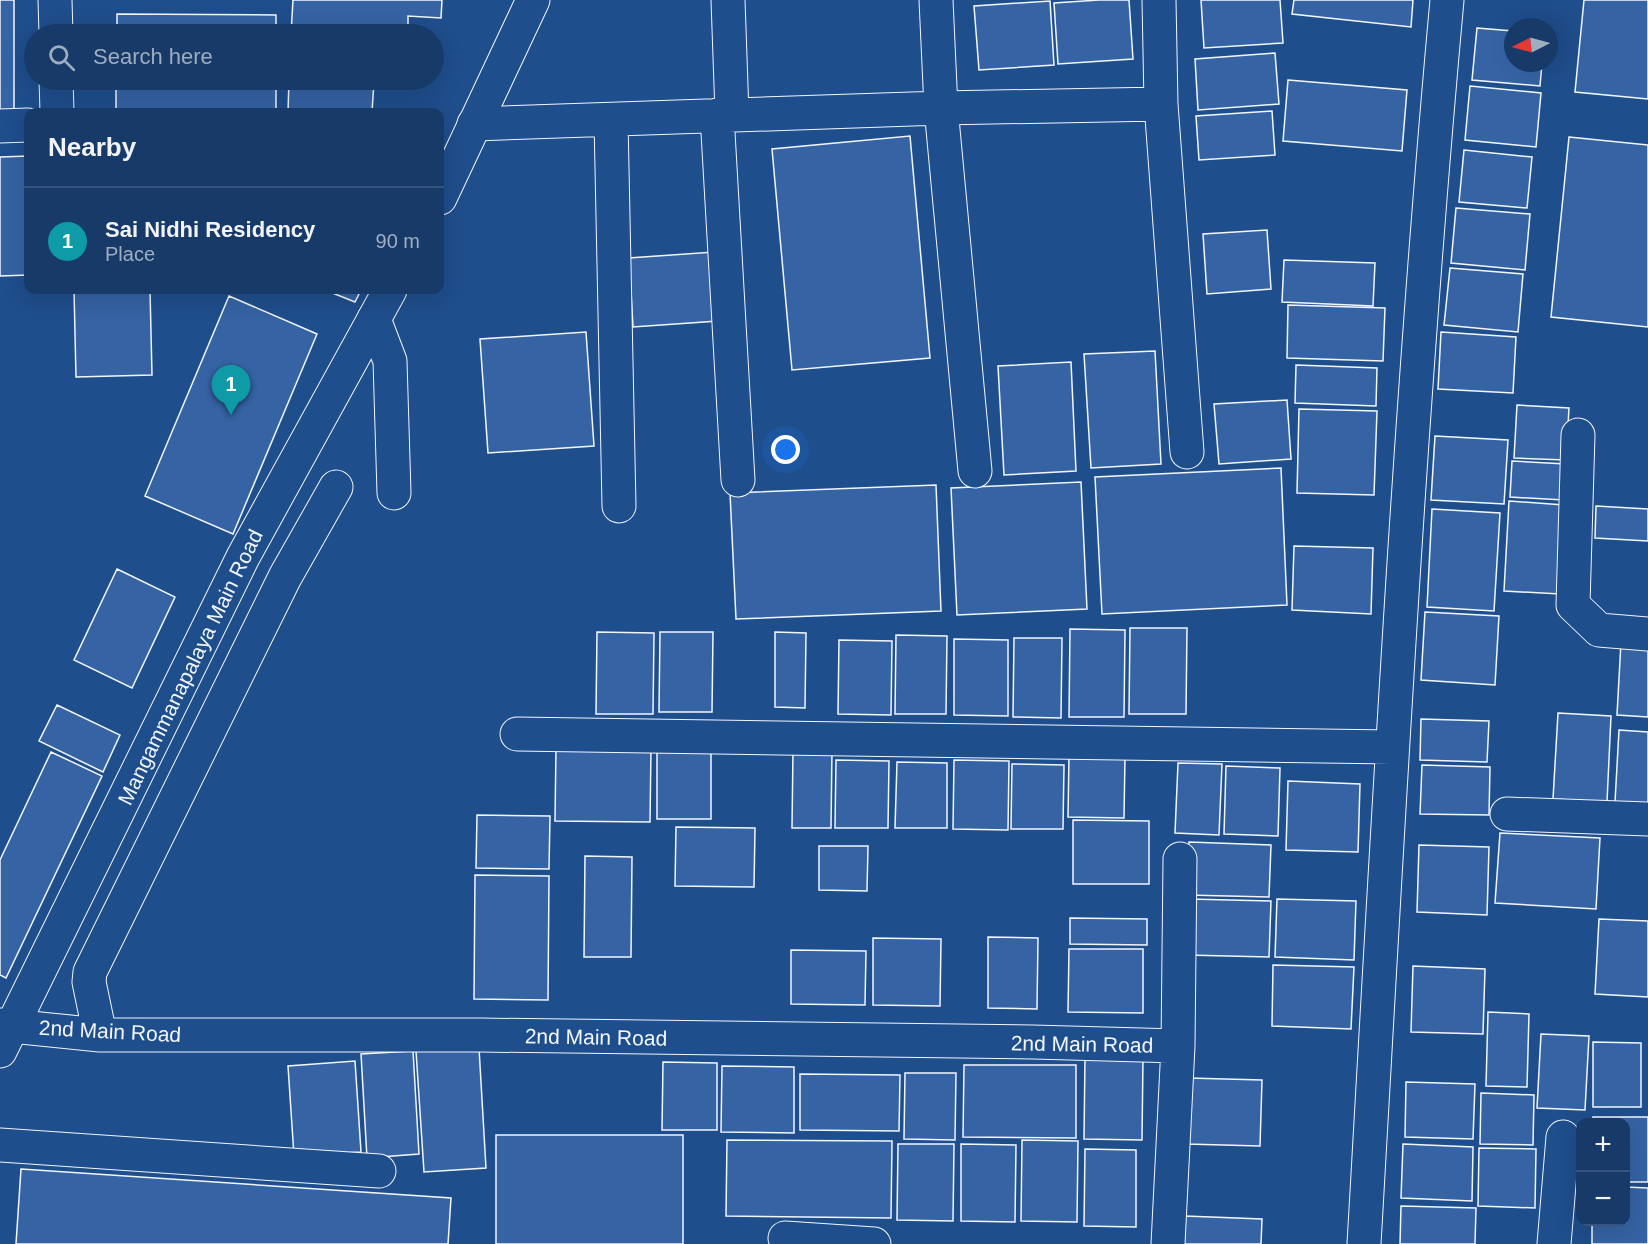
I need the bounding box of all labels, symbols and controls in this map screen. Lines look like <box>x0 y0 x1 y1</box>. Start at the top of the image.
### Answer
north arrow <box>1504 18 1558 72</box>
search box <box>24 24 444 90</box>
icon: search <box>45 41 78 74</box>
text: Search here <box>93 44 213 69</box>
text: Nearby <box>48 132 136 162</box>
text: Sai Nidhi Residency <box>105 217 315 242</box>
text: 1 <box>62 230 73 252</box>
text: 90 m <box>376 230 420 252</box>
text: Place <box>105 243 155 265</box>
pin: 1 <box>212 366 250 415</box>
your location <box>771 435 800 464</box>
street label: Mangammanapalaya Main Road <box>113 526 267 808</box>
street label: 2nd Main Road <box>38 1016 182 1046</box>
street label: 2nd Main Road <box>525 1024 667 1050</box>
street label: 2nd Main Road <box>1011 1031 1153 1057</box>
map controls <box>1576 1118 1630 1226</box>
button: + <box>1576 1118 1630 1172</box>
button: − <box>1576 1172 1630 1226</box>

